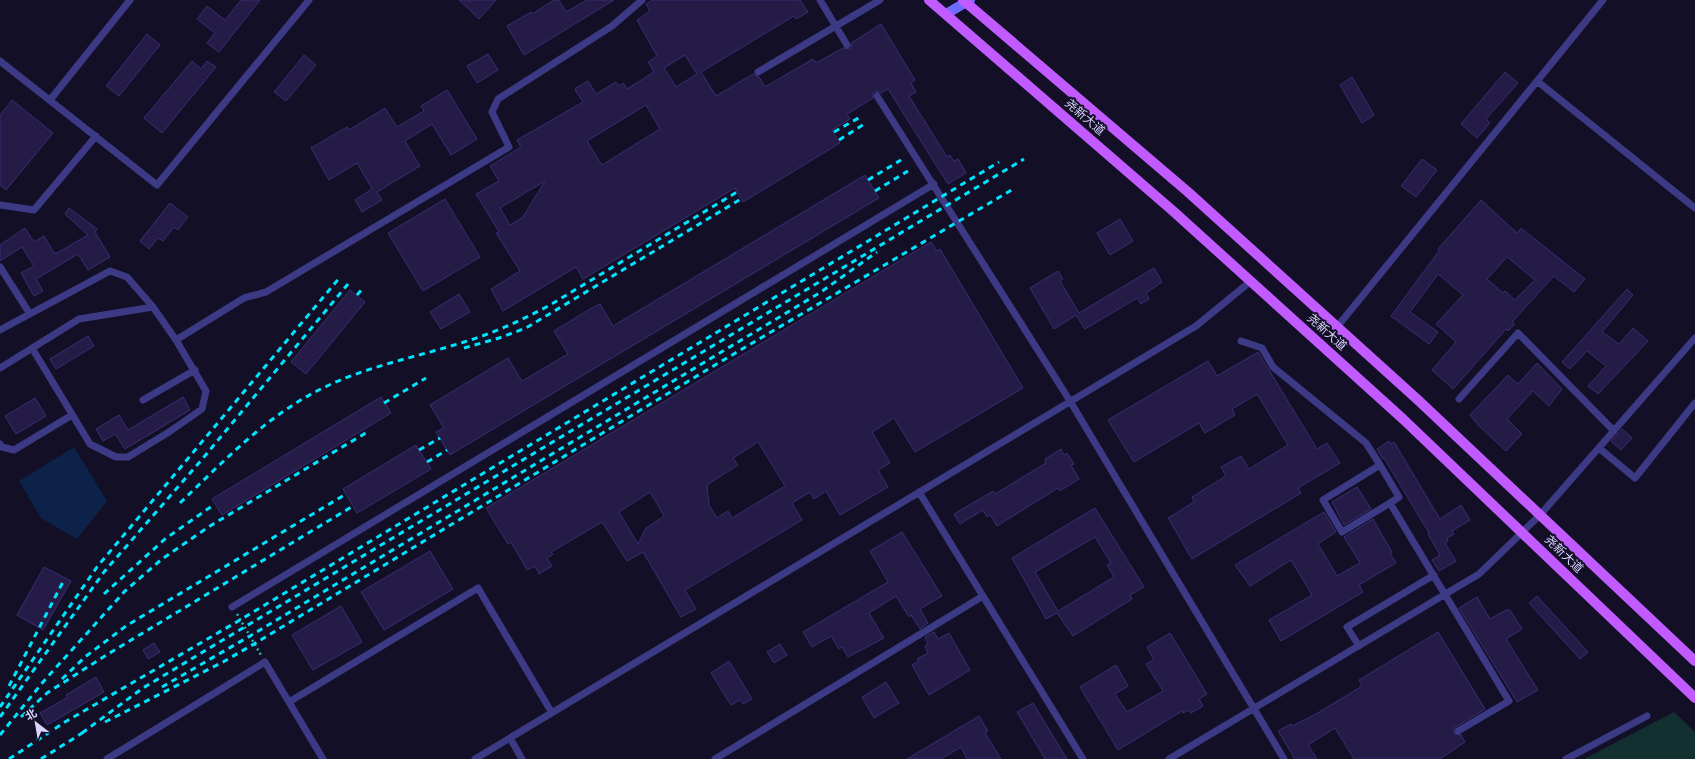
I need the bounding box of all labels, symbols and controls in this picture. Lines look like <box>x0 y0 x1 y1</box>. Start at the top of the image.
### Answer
street label: 尧新大道 <box>1062 94 1109 139</box>
street label: 尧新大道 <box>1304 309 1351 354</box>
street label: 尧新大道 <box>1541 531 1588 576</box>
north arrow <box>16 703 56 743</box>
text: 北 <box>22 705 39 723</box>

